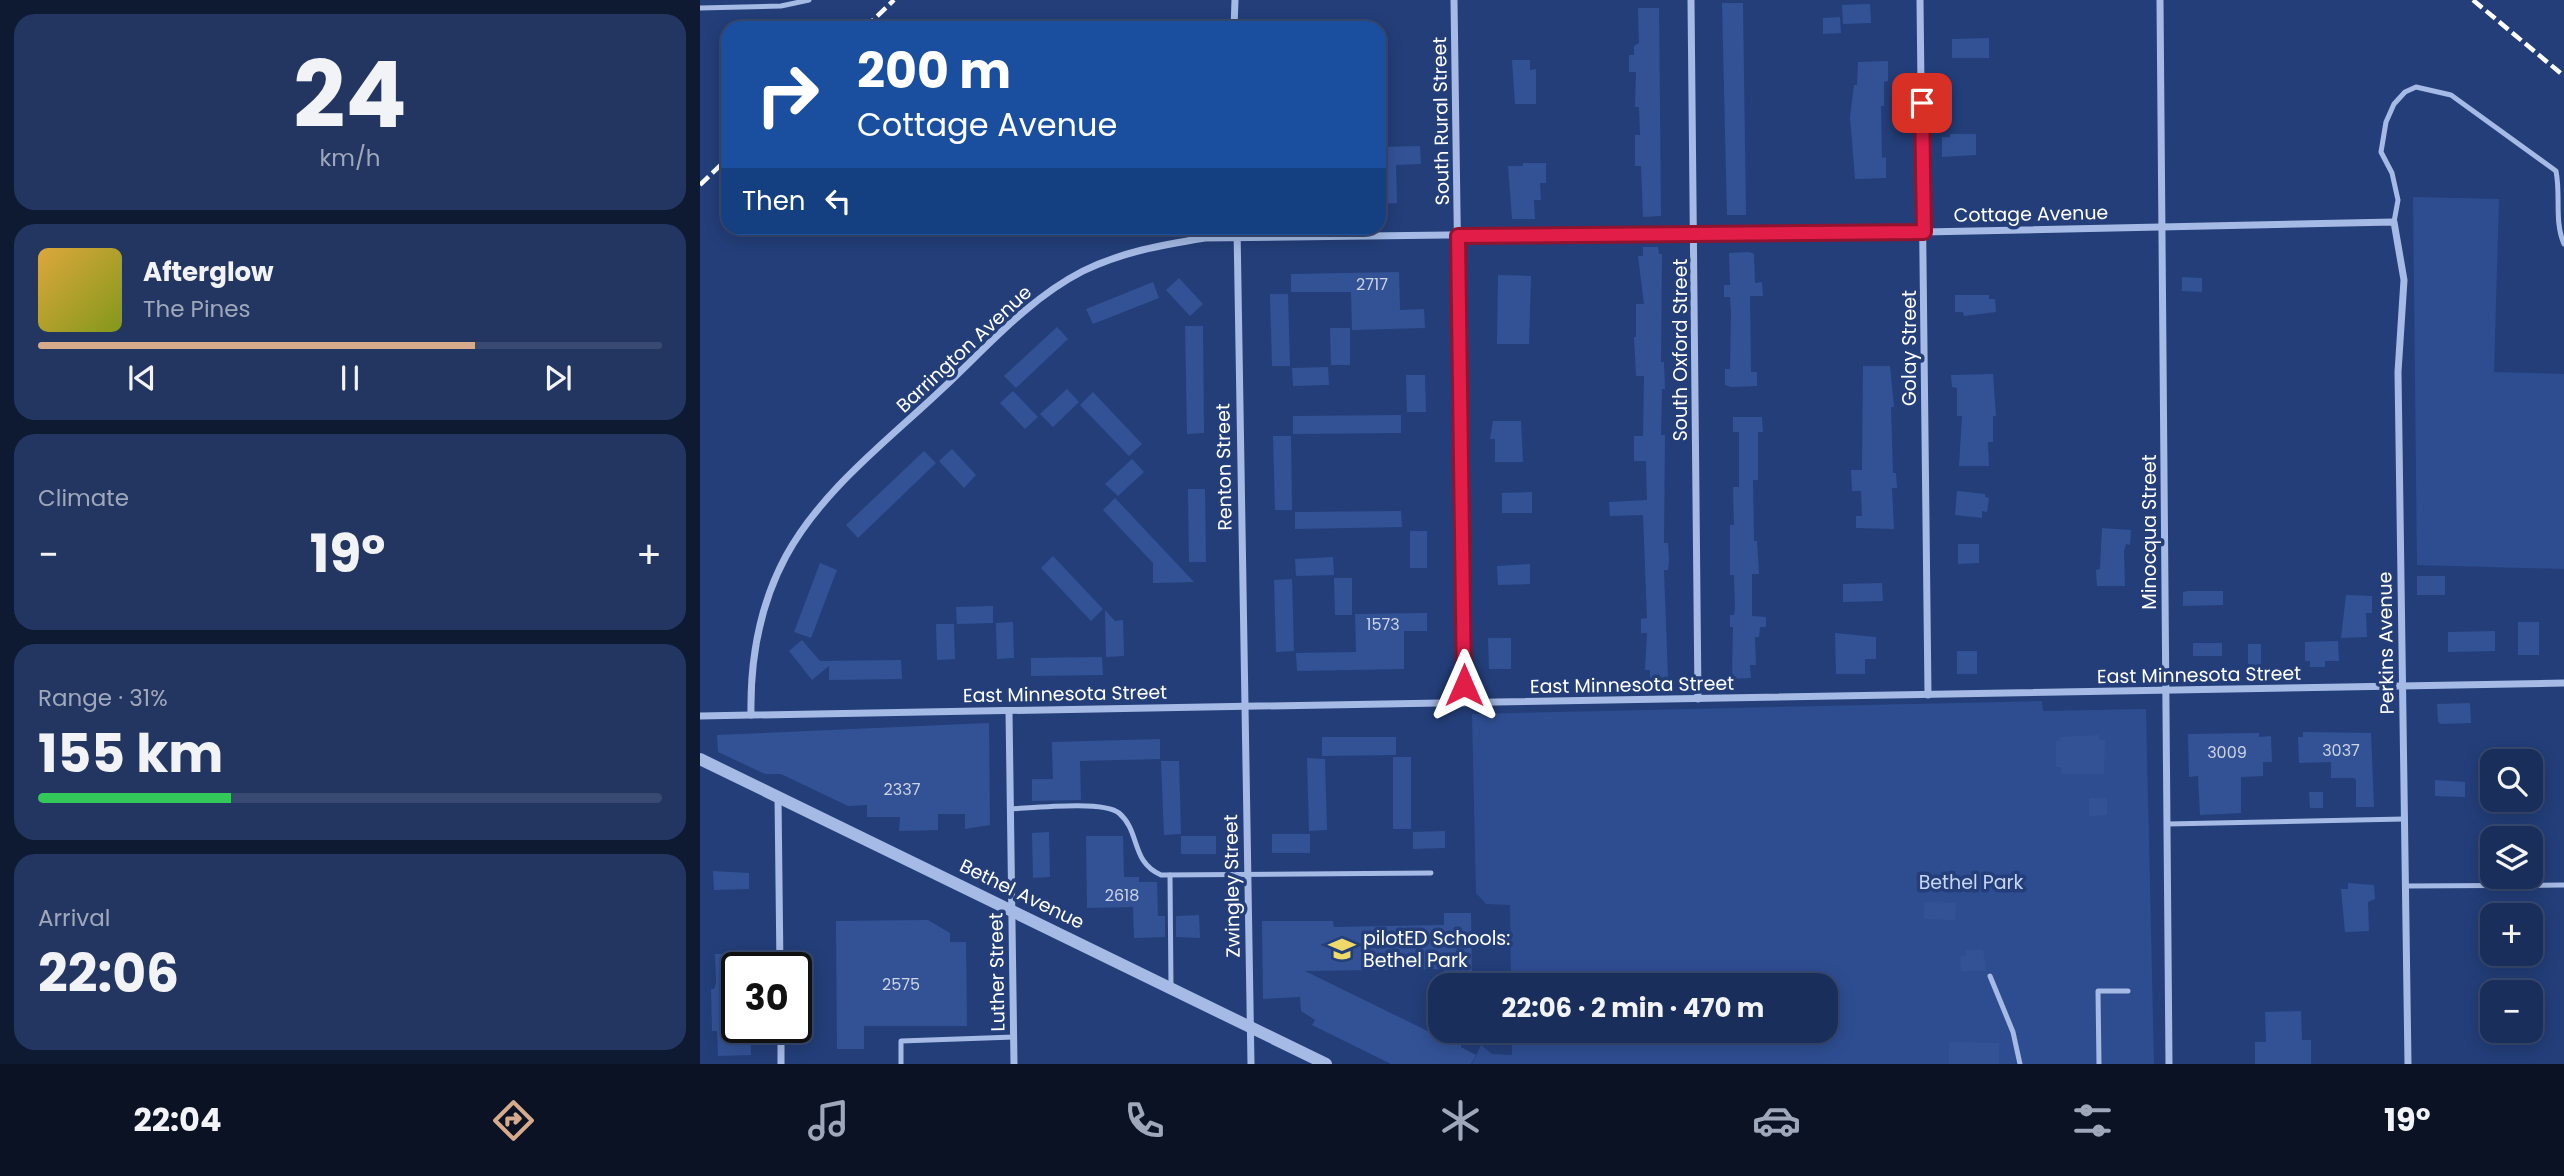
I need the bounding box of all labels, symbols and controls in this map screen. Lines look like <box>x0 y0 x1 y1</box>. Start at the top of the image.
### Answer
text: 24 <box>293 31 407 159</box>
street label: South Rural Street <box>1426 36 1456 206</box>
text: 200 m <box>857 37 1011 105</box>
icon: right <box>742 49 833 140</box>
pin <box>1892 73 1952 133</box>
icon: arrive <box>1903 84 1941 122</box>
text: Cottage Avenue <box>857 102 1117 147</box>
text: km/h <box>319 142 381 174</box>
icon: left <box>819 182 857 220</box>
text: Then <box>742 183 805 219</box>
street label: Cottage Avenue <box>1954 199 2108 229</box>
text: Afterglow <box>143 254 274 290</box>
street label: South Oxford Street <box>1667 259 1694 441</box>
house number: 2717 <box>1356 273 1388 296</box>
street label: Barrington Avenue <box>890 279 1038 419</box>
street label: Golay Street <box>1896 290 1923 406</box>
text: The Pines <box>143 293 251 325</box>
icon: previous <box>123 359 161 397</box>
icon: pause <box>331 359 369 397</box>
icon: next <box>539 359 577 397</box>
street label: Renton Street <box>1209 403 1239 531</box>
street label: Minocqua Street <box>2136 454 2163 610</box>
text: Climate <box>38 482 129 514</box>
text: 19° <box>310 517 385 590</box>
text: − <box>38 528 59 581</box>
text: + <box>636 528 662 581</box>
street label: Perkins Avenue <box>2371 571 2401 715</box>
house number: 1573 <box>1366 613 1400 636</box>
position arrow <box>1427 648 1501 722</box>
street label: East Minnesota Street <box>2097 660 2301 690</box>
street label: East Minnesota Street <box>1530 670 1734 700</box>
street label: East Minnesota Street <box>963 679 1167 709</box>
text: Range · 31% <box>38 682 168 714</box>
text: 155 km <box>38 717 223 790</box>
house number: 3037 <box>2322 739 2360 762</box>
house number: 3009 <box>2207 741 2247 764</box>
map controls <box>2480 749 2543 1043</box>
button: search <box>2480 749 2543 812</box>
house number: 2337 <box>884 778 921 801</box>
street label: Zwingley Street <box>1217 814 1247 958</box>
button: layers <box>2480 826 2543 889</box>
street label: Bethel Avenue <box>955 852 1089 936</box>
park label: Bethel Park <box>1919 869 2024 896</box>
house number: 2618 <box>1105 884 1139 907</box>
text: Arrival <box>38 902 110 934</box>
button: + <box>2480 903 2543 966</box>
street label: Luther Street <box>982 912 1012 1032</box>
place label: pilotED Schools: Bethel Park <box>1363 925 1510 974</box>
school or university icon: pilotED Schools: Bethel Park <box>1327 934 1357 964</box>
text: 22:06 <box>38 937 179 1010</box>
speed limit sign: 30 <box>721 952 812 1043</box>
house number: 2575 <box>882 973 920 996</box>
button: − <box>2480 980 2543 1043</box>
text: 22:06 · 2 min · 470 m <box>1502 990 1764 1026</box>
icon: directions <box>489 1096 538 1145</box>
icon: music <box>804 1096 853 1145</box>
icon: phone <box>1120 1096 1169 1145</box>
icon: climate <box>1436 1096 1485 1145</box>
icon: car <box>1752 1096 1801 1145</box>
icon: filters <box>2068 1096 2117 1145</box>
text: 22:04 <box>133 1097 222 1142</box>
text: 19° <box>2384 1097 2431 1142</box>

